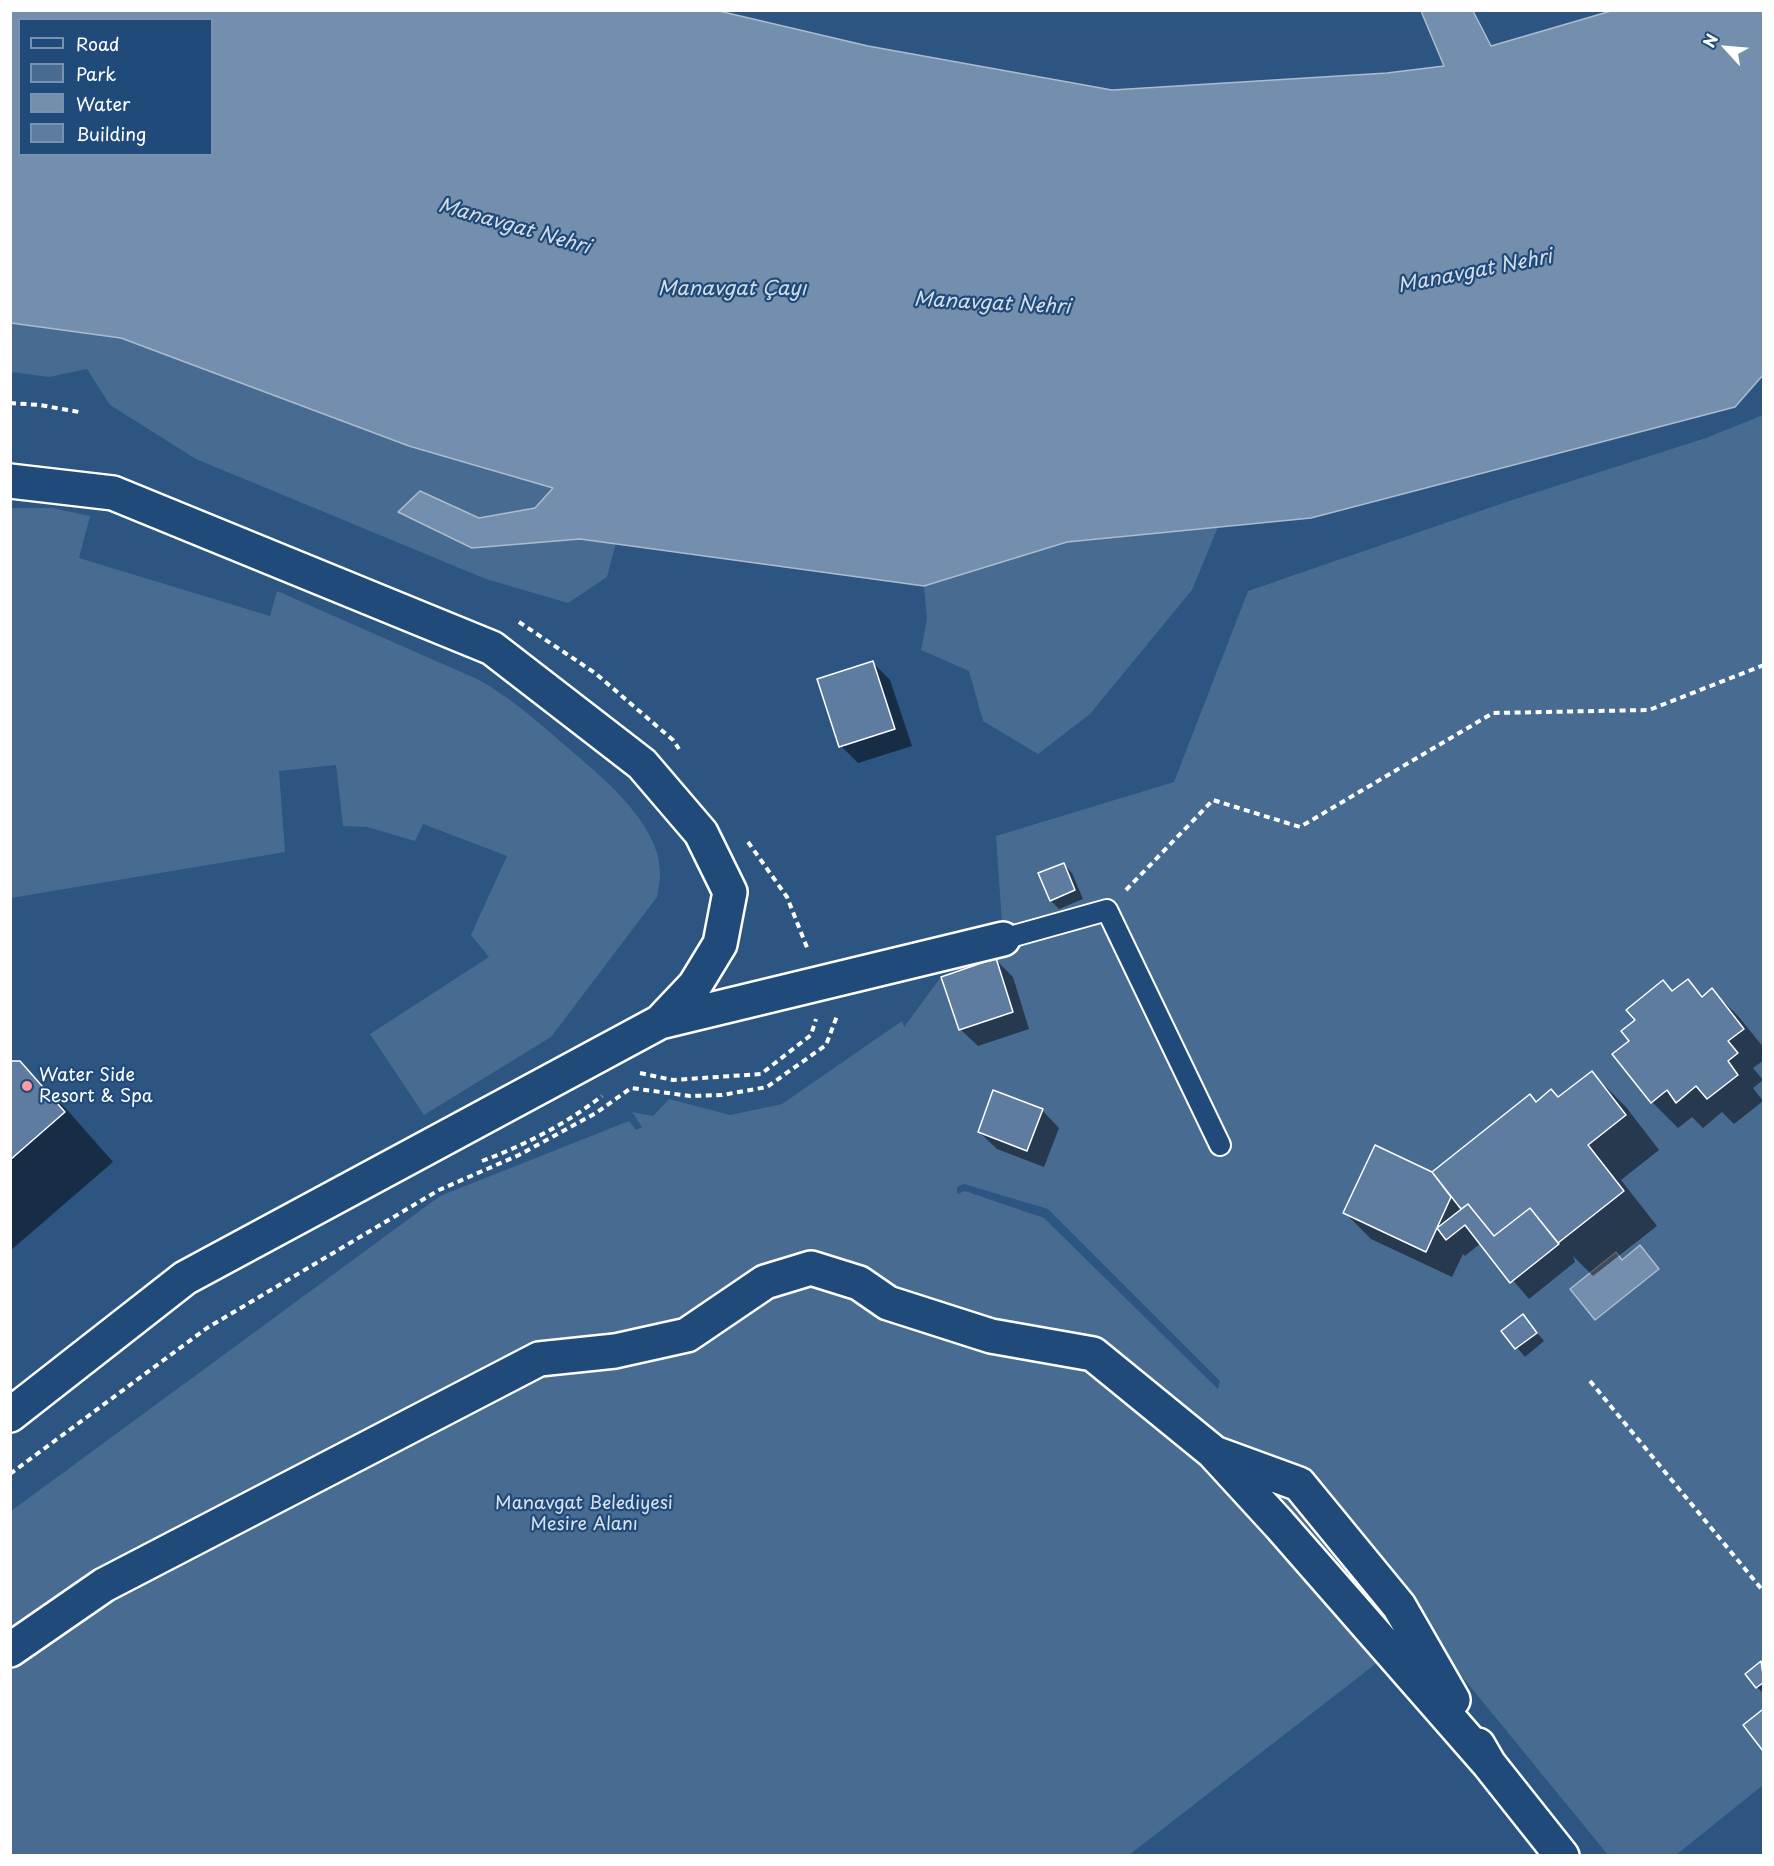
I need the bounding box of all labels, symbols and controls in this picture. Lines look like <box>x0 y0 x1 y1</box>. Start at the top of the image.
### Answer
legend <box>18 18 213 156</box>
north arrow <box>1696 18 1756 78</box>
text: N <box>1696 29 1723 51</box>
text: Road <box>76 30 120 57</box>
text: Park <box>76 60 116 87</box>
text: Water <box>76 90 130 117</box>
text: Building <box>76 120 146 147</box>
water label: Manavgat Nehri <box>435 194 593 260</box>
water label: Manavgat Nehri <box>1396 245 1554 299</box>
water label: Manavgat Çayı <box>658 277 806 301</box>
water label: Manavgat Nehri <box>913 288 1071 320</box>
place label: Water Side Resort & Spa <box>39 1065 153 1108</box>
marker: Water Side Resort & Spa <box>20 1079 34 1093</box>
park label: Manavgat Belediyesi Mesire Alanı <box>495 1493 673 1536</box>

